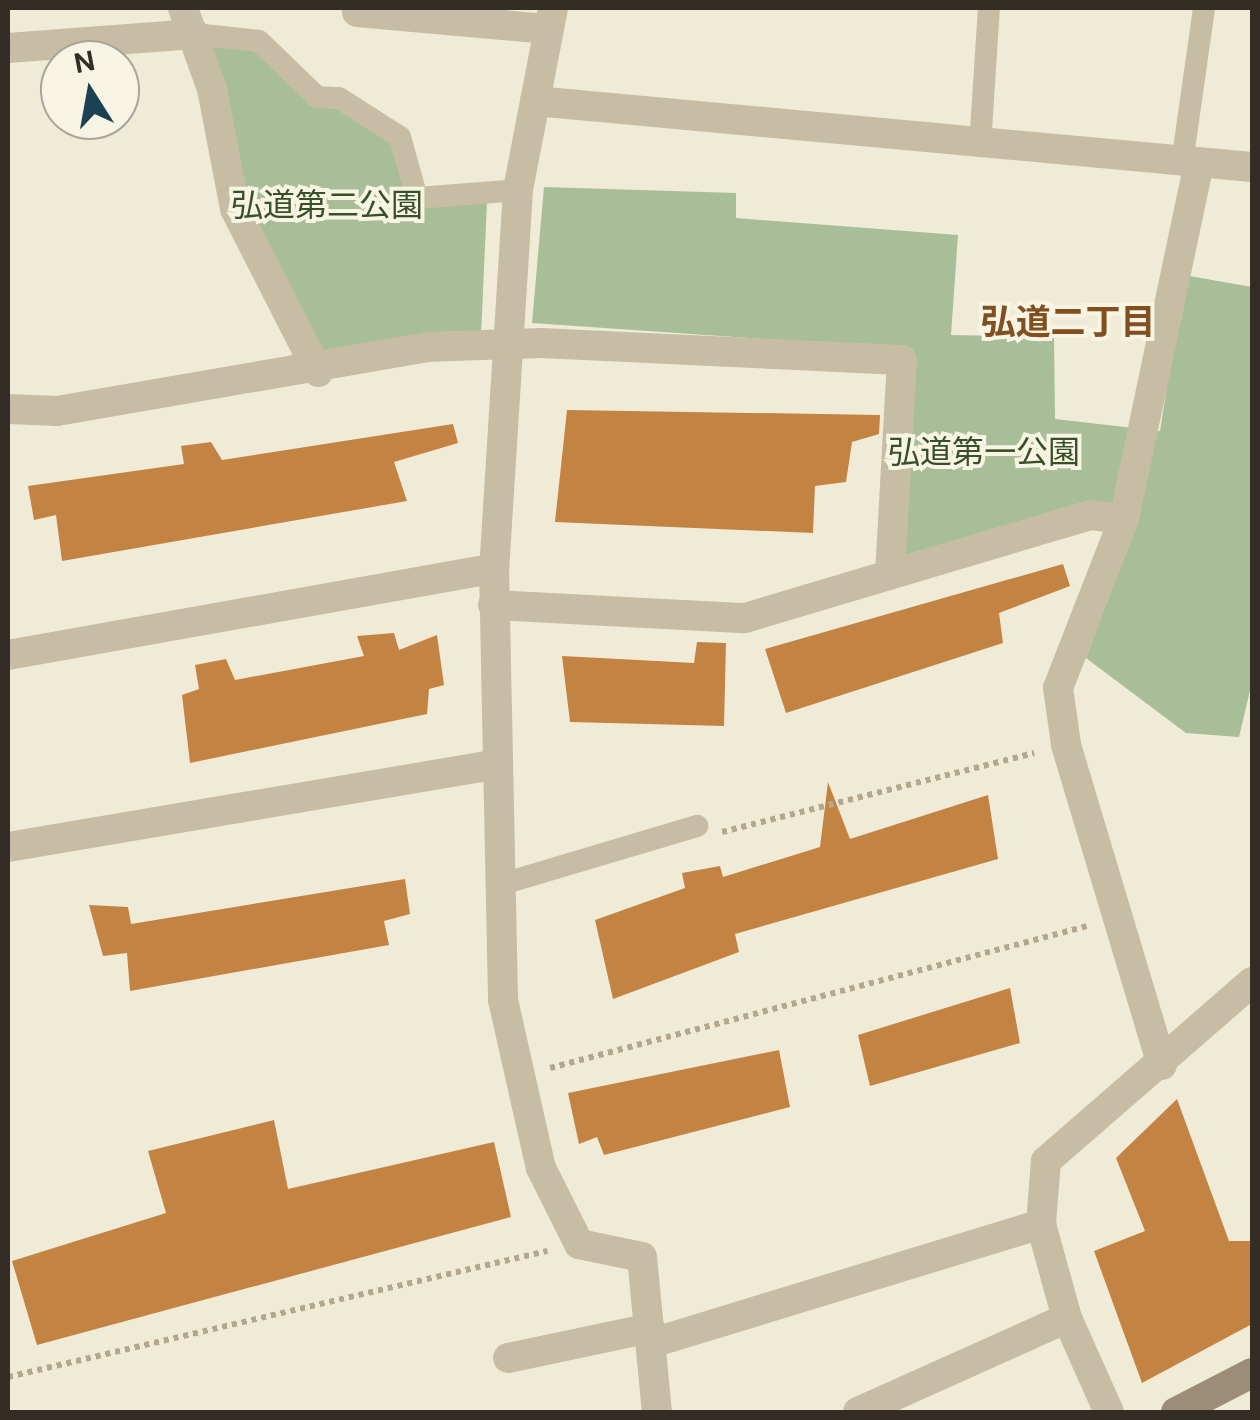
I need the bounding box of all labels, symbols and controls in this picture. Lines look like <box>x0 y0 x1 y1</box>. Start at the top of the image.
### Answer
north arrow <box>40 40 140 140</box>
text: N <box>71 42 98 82</box>
park label: 弘道第二公園 <box>231 186 423 224</box>
district label: 弘道二丁目 <box>981 301 1155 343</box>
park label: 弘道第一公園 <box>888 433 1080 471</box>

